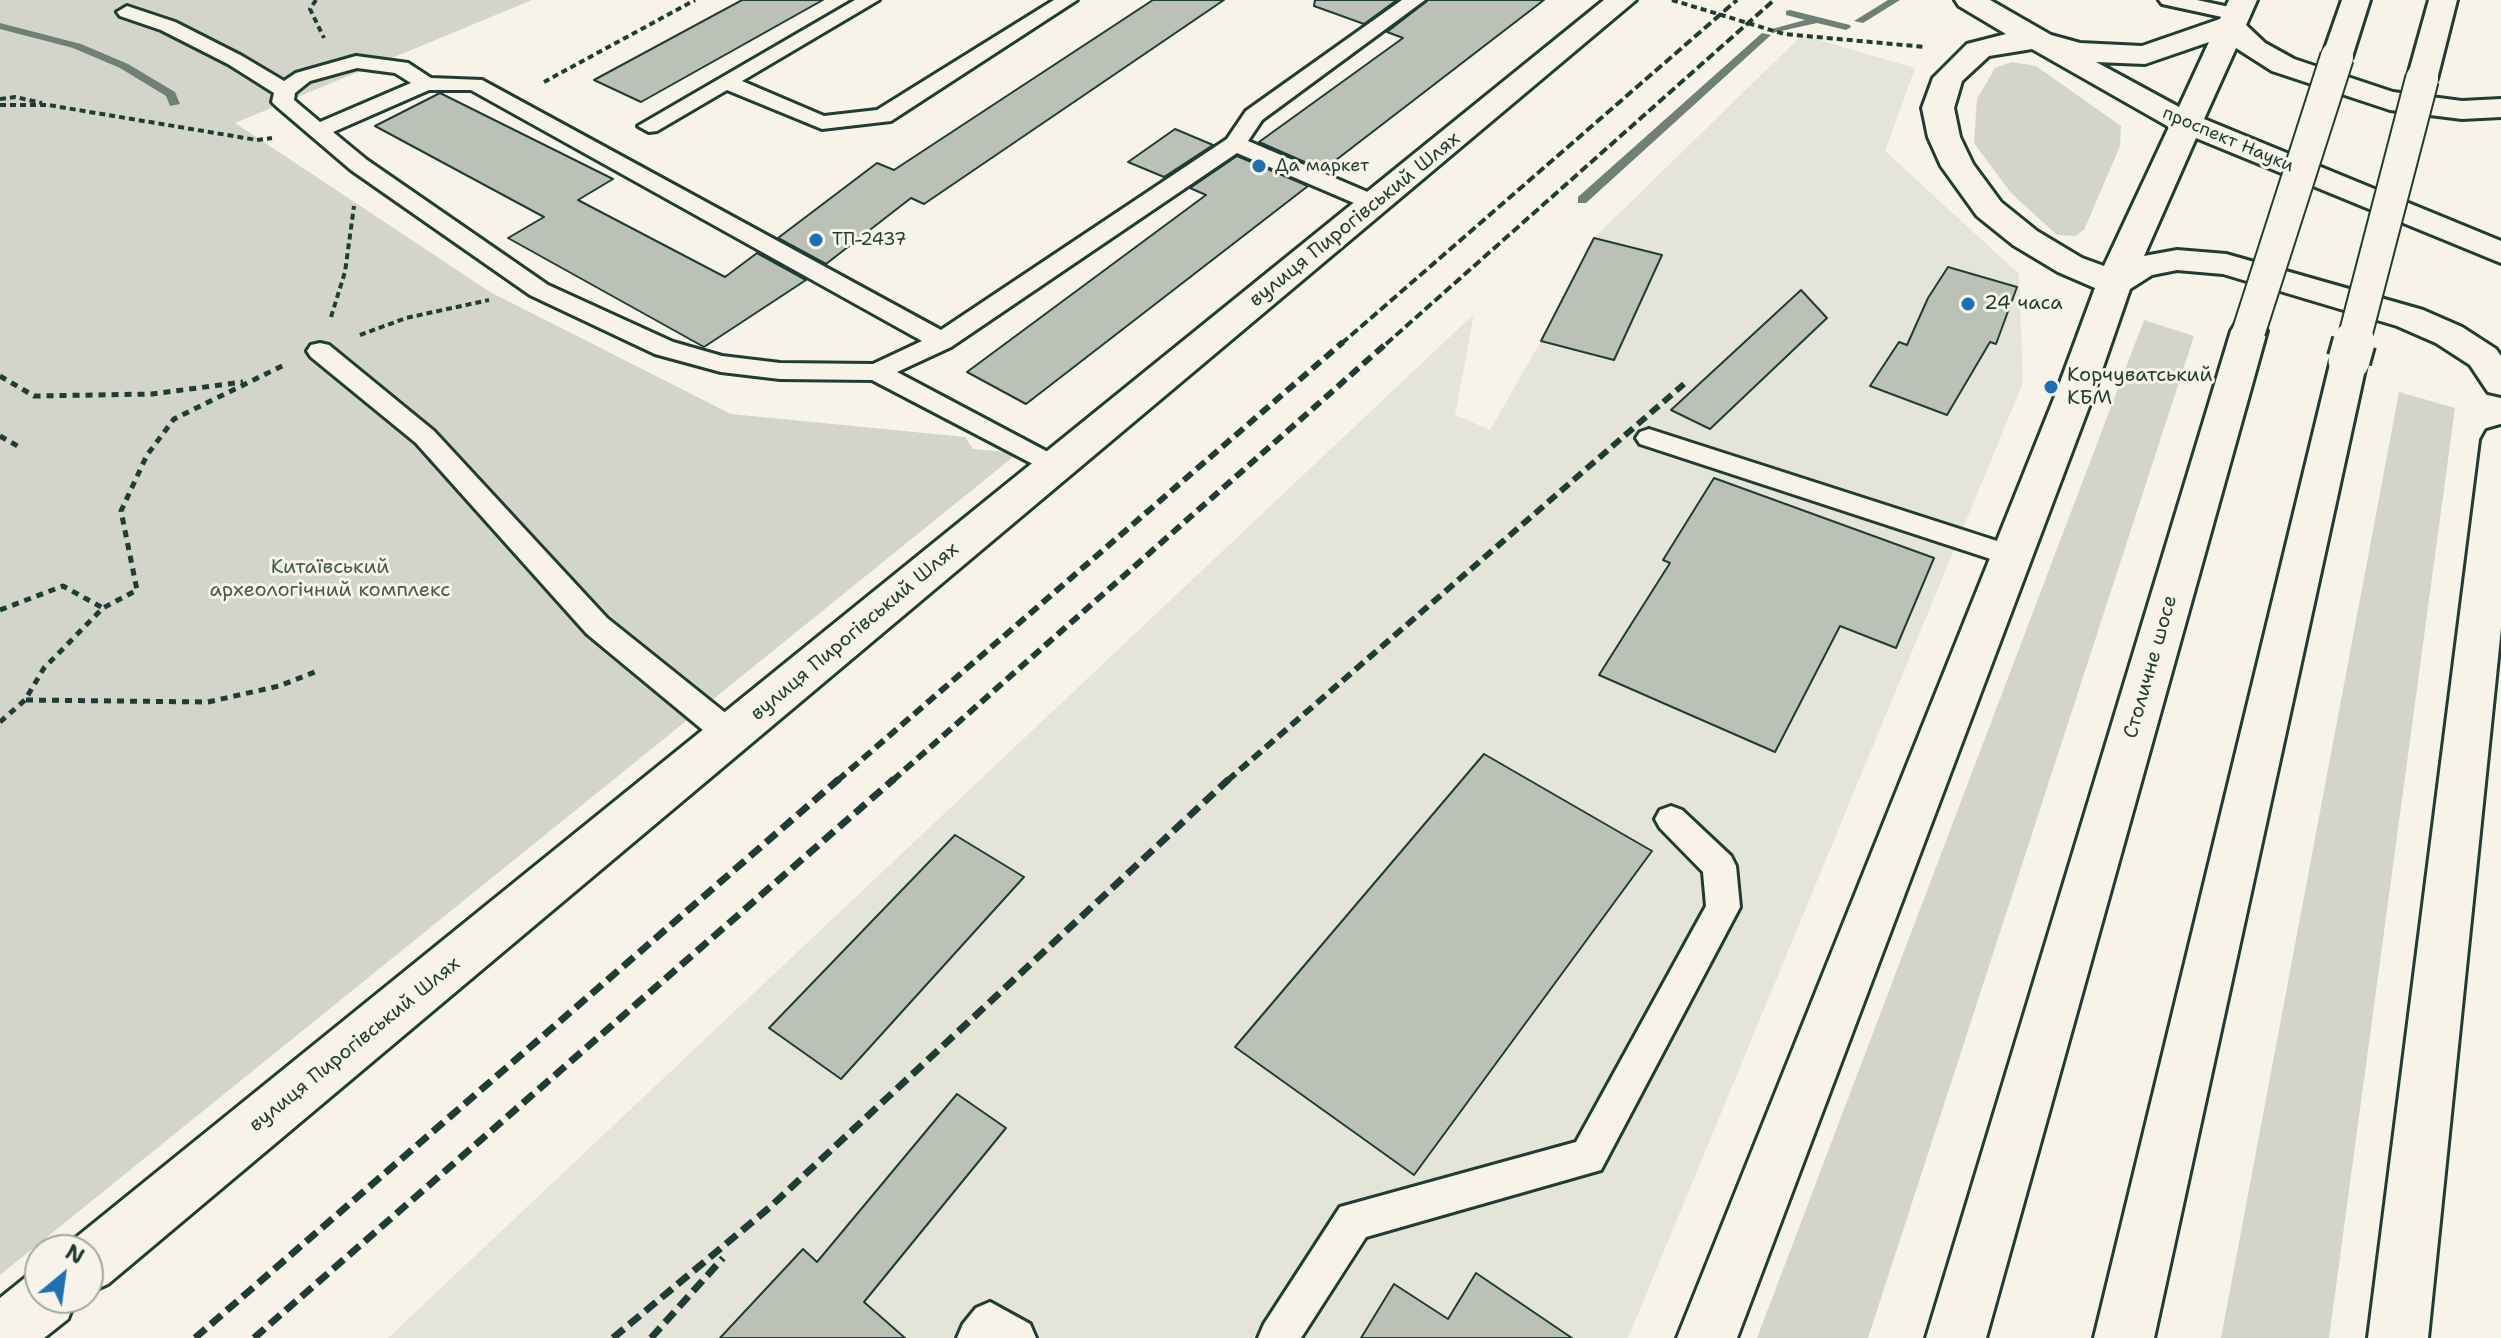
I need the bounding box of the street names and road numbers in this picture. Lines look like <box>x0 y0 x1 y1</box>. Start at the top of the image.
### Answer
street label: проспект Науки <box>2159 103 2297 177</box>
street label: вулиця Пирогівський Шлях <box>1245 127 1465 313</box>
street label: вулиця Пирогівський Шлях <box>746 538 964 726</box>
street label: Столичне шосе <box>2119 593 2183 741</box>
street label: вулиця Пирогівський Шлях <box>245 952 465 1138</box>

